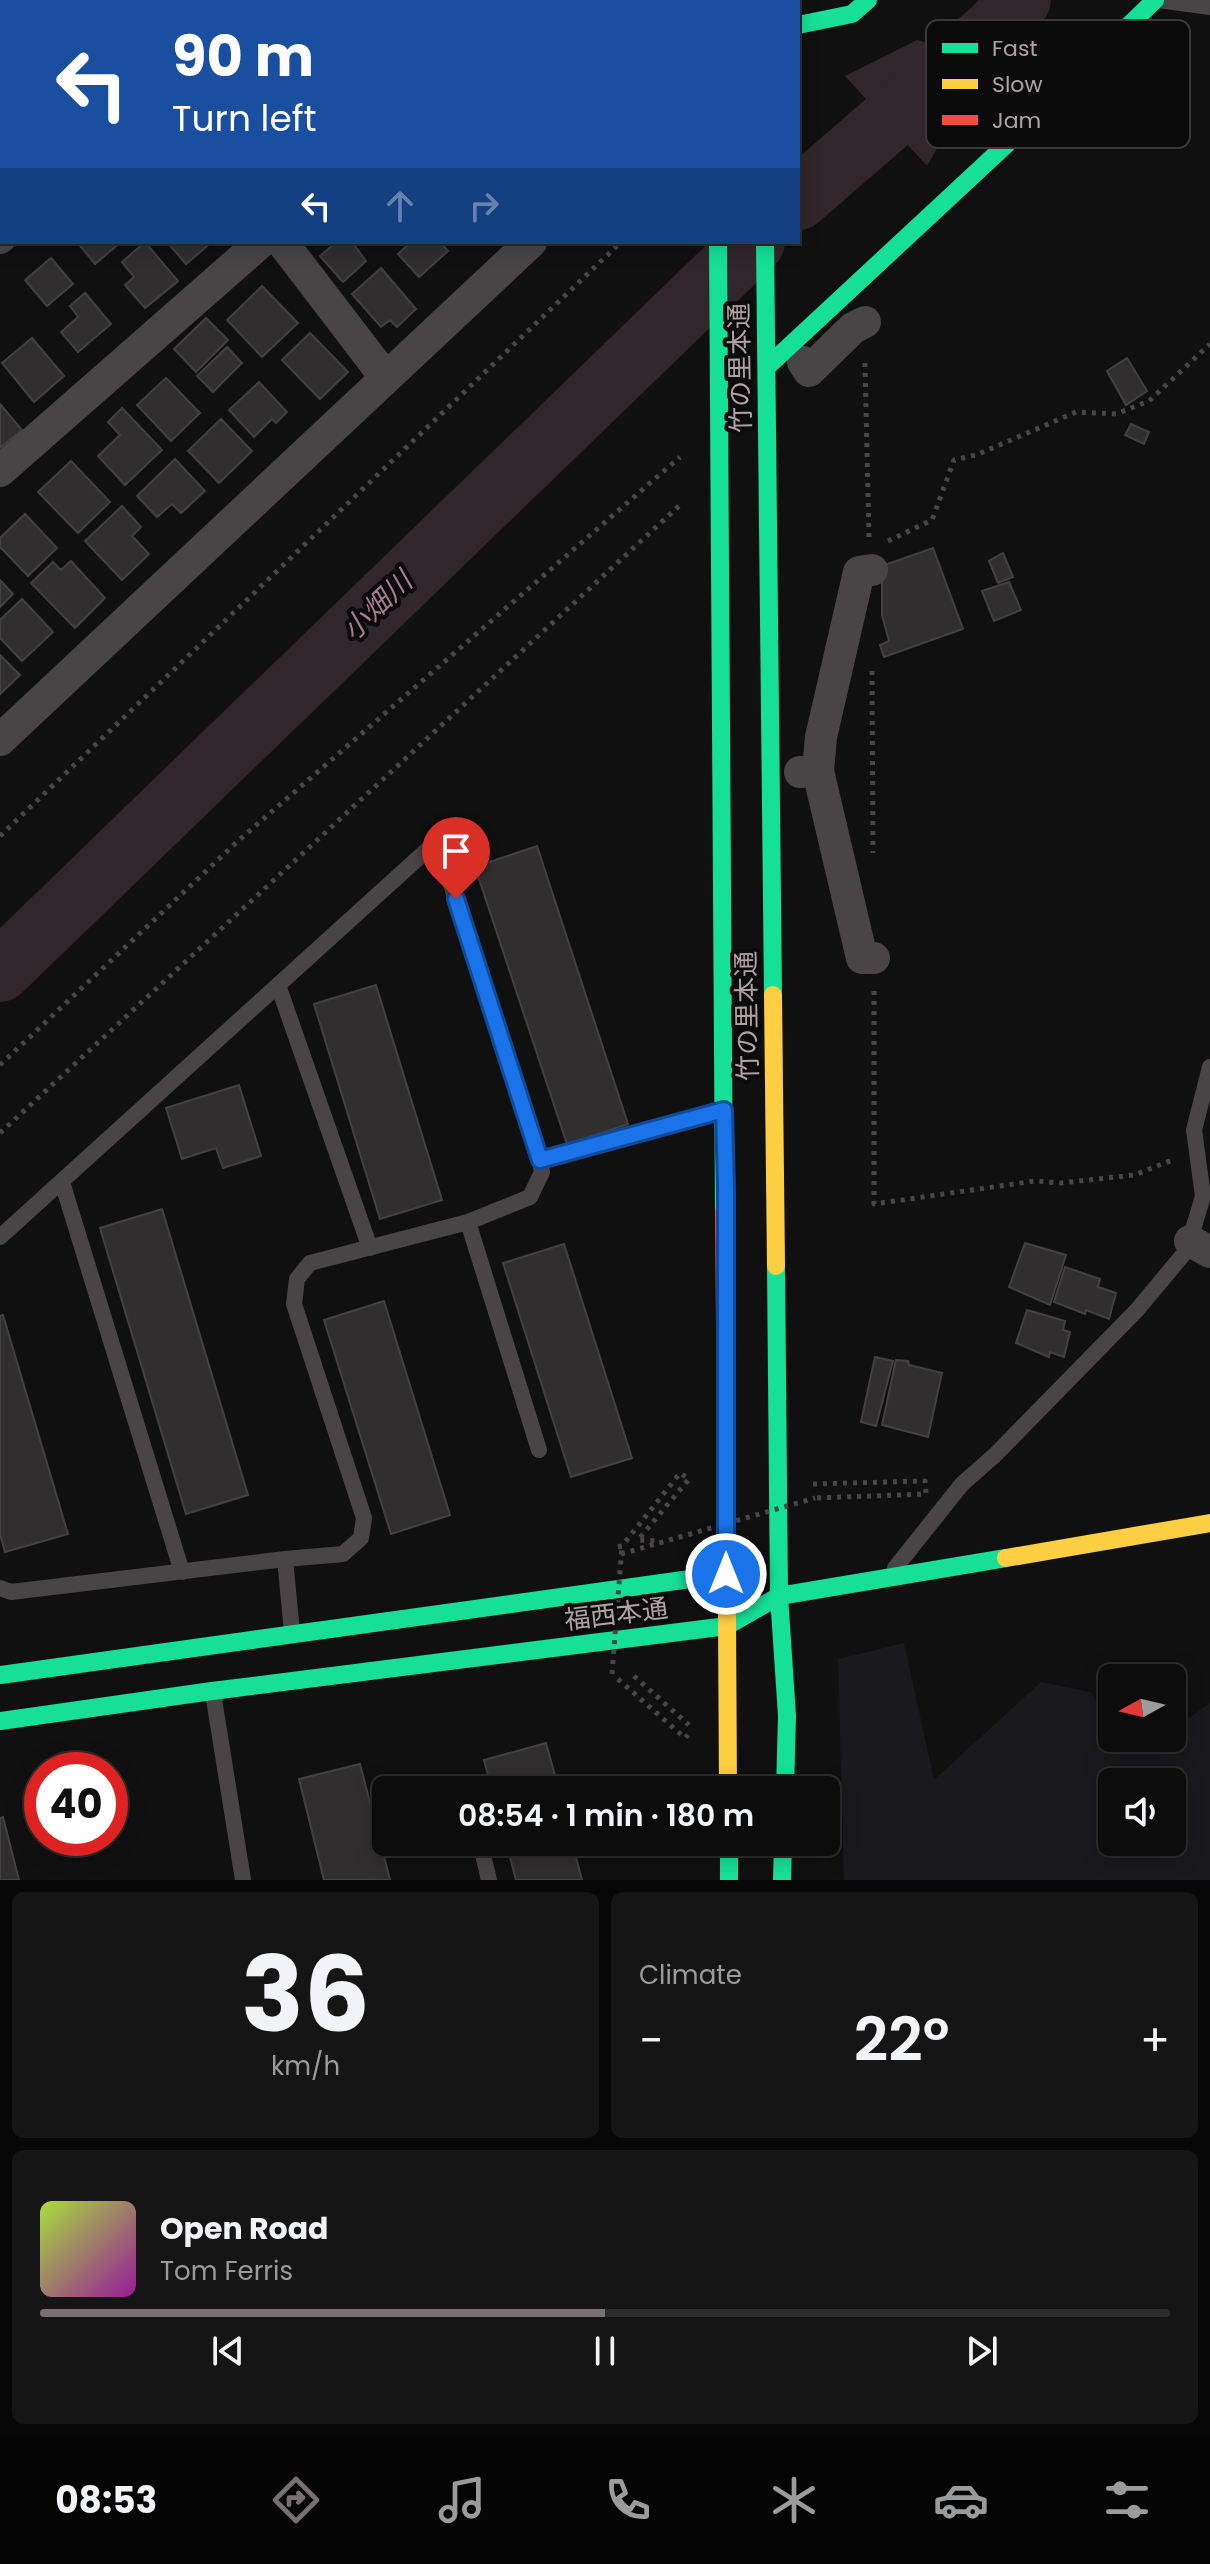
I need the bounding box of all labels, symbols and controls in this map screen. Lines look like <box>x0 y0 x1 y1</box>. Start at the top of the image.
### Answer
text: 90 m <box>172 17 314 96</box>
legend <box>926 20 1190 148</box>
icon: left <box>40 32 144 136</box>
text: Fast <box>992 33 1037 64</box>
text: Slow <box>992 69 1042 100</box>
text: Turn left <box>172 93 317 144</box>
text: Jam <box>992 105 1041 136</box>
icon: left <box>294 184 338 228</box>
icon: ahead <box>378 184 422 228</box>
icon: right <box>462 184 506 228</box>
street label: 竹の里本通 <box>721 303 759 433</box>
water label: 小畑川 <box>333 561 423 649</box>
pin <box>422 817 490 899</box>
icon: arrive <box>434 829 478 873</box>
street label: 竹の里本通 <box>728 951 766 1081</box>
position arrow <box>684 1532 768 1616</box>
street label: 福西本通 <box>562 1590 670 1638</box>
north arrow <box>1098 1664 1186 1752</box>
map controls <box>1098 1664 1186 1856</box>
speed limit sign: 40 <box>24 1752 128 1856</box>
button: sound <box>1098 1768 1186 1856</box>
text: 08:54 · 1 min · 180 m <box>458 1794 754 1837</box>
text: 36 <box>241 1922 370 2067</box>
text: Climate <box>639 1957 742 1993</box>
text: 22° <box>854 1998 949 2082</box>
text: − <box>639 2010 663 2071</box>
text: + <box>1140 2010 1170 2071</box>
text: km/h <box>271 2048 340 2084</box>
text: Open Road <box>160 2207 328 2250</box>
text: Tom Ferris <box>160 2253 293 2289</box>
icon: previous <box>206 2329 250 2373</box>
icon: pause <box>583 2329 627 2373</box>
icon: next <box>960 2329 1004 2373</box>
icon: directions <box>268 2472 324 2528</box>
icon: music <box>434 2472 490 2528</box>
icon: phone <box>600 2472 656 2528</box>
icon: climate <box>766 2472 822 2528</box>
icon: car <box>933 2472 989 2528</box>
icon: filters <box>1099 2472 1155 2528</box>
text: 08:53 <box>55 2475 157 2526</box>

